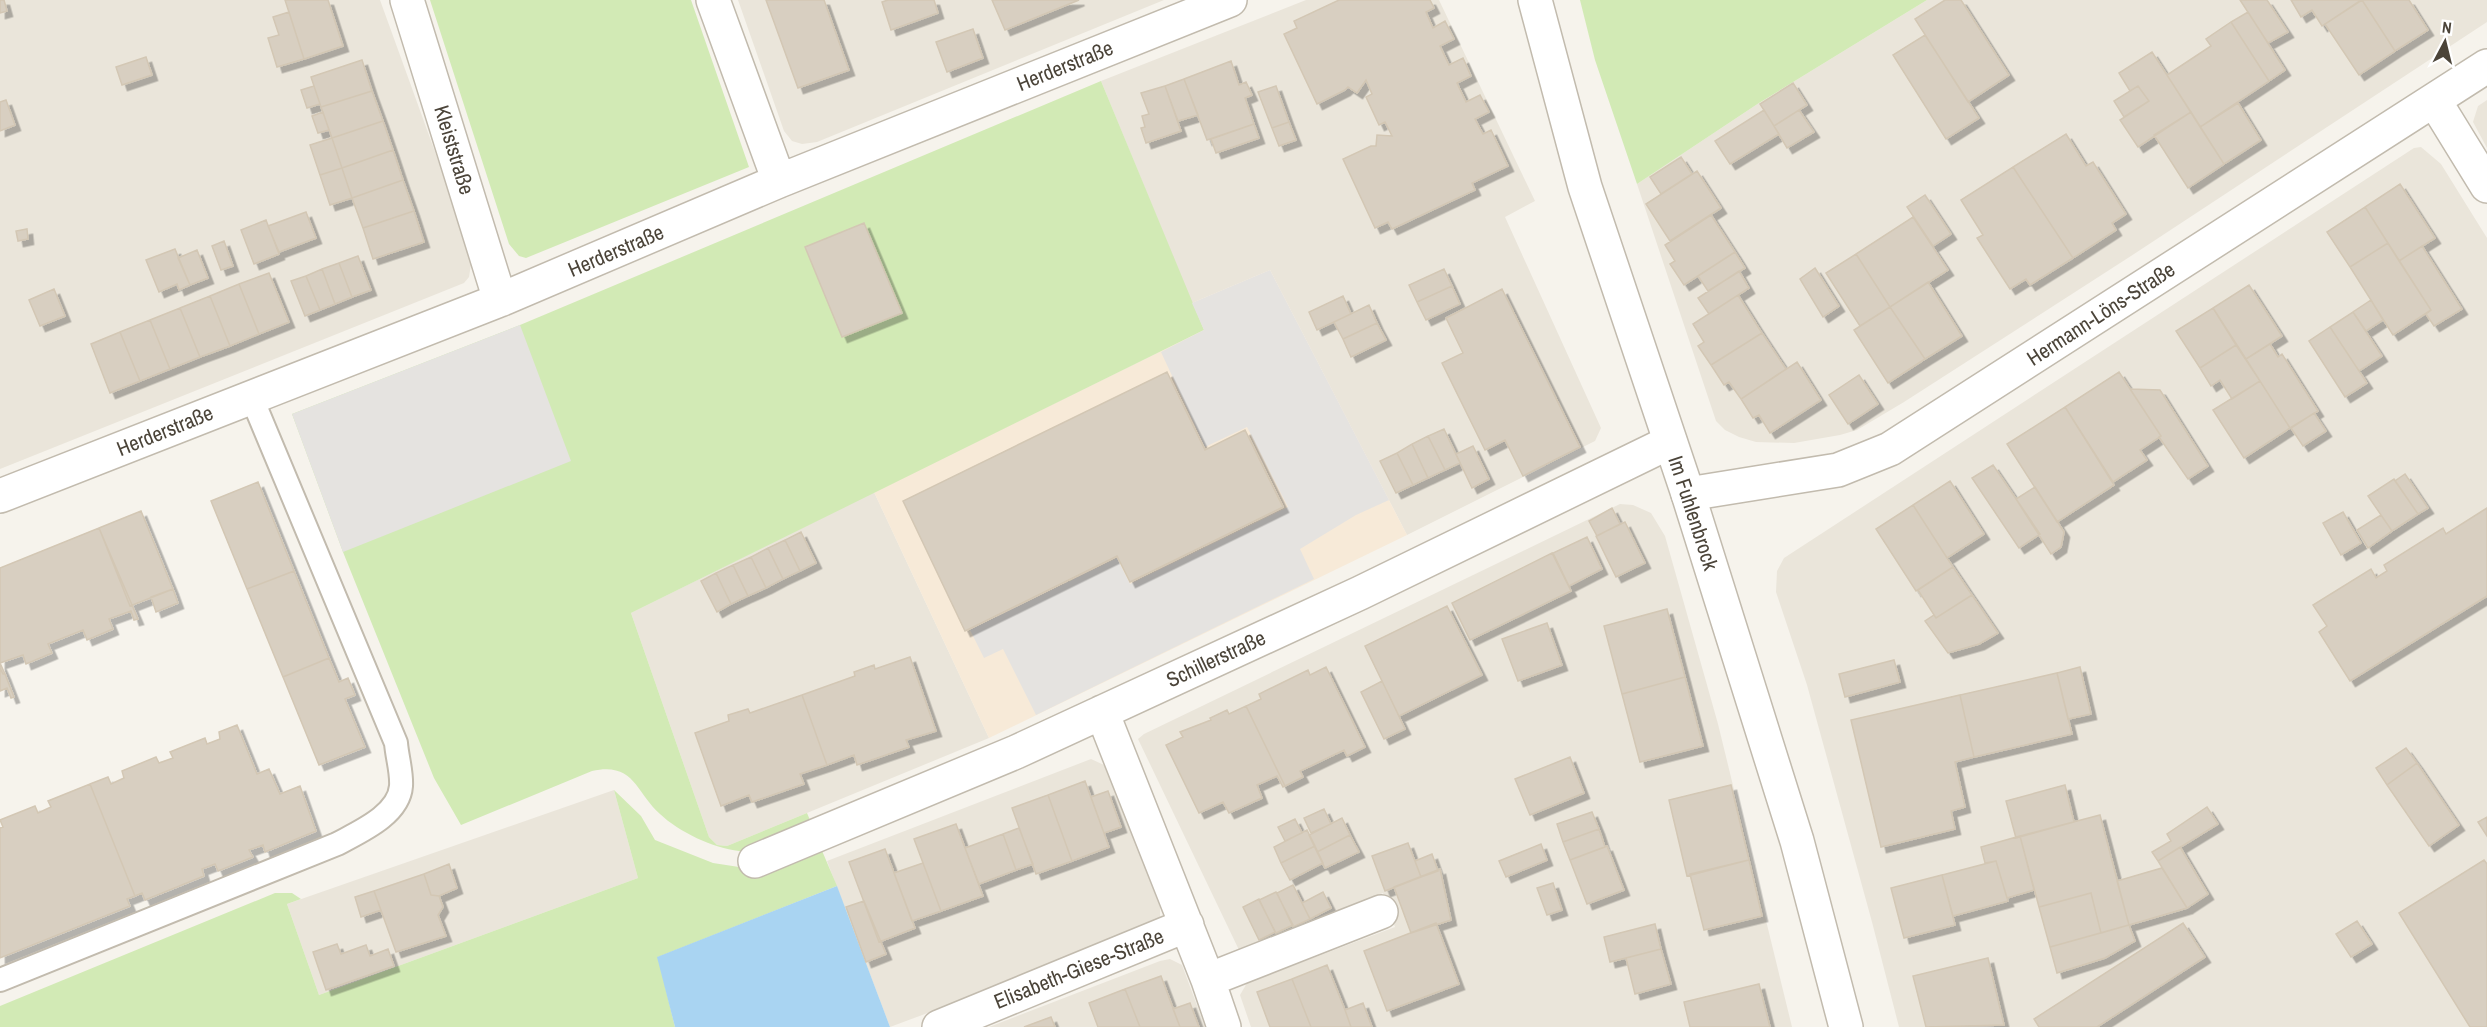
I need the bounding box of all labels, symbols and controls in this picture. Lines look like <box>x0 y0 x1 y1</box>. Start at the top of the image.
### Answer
north arrow <box>2415 12 2475 72</box>
text: N <box>2441 16 2453 39</box>
street label: Herderstraße <box>1012 33 1117 98</box>
street label: Kleiststraße <box>427 102 482 198</box>
street label: Herderstraße <box>563 217 668 284</box>
street label: Hermann-Löns-Straße <box>2021 255 2180 372</box>
street label: Herderstraße <box>112 398 217 463</box>
street label: Im Fuhlenbrock <box>1661 452 1726 574</box>
street label: Schillerstraße <box>1162 623 1270 694</box>
street label: Elisabeth-Giese-Straße <box>990 921 1168 1016</box>

